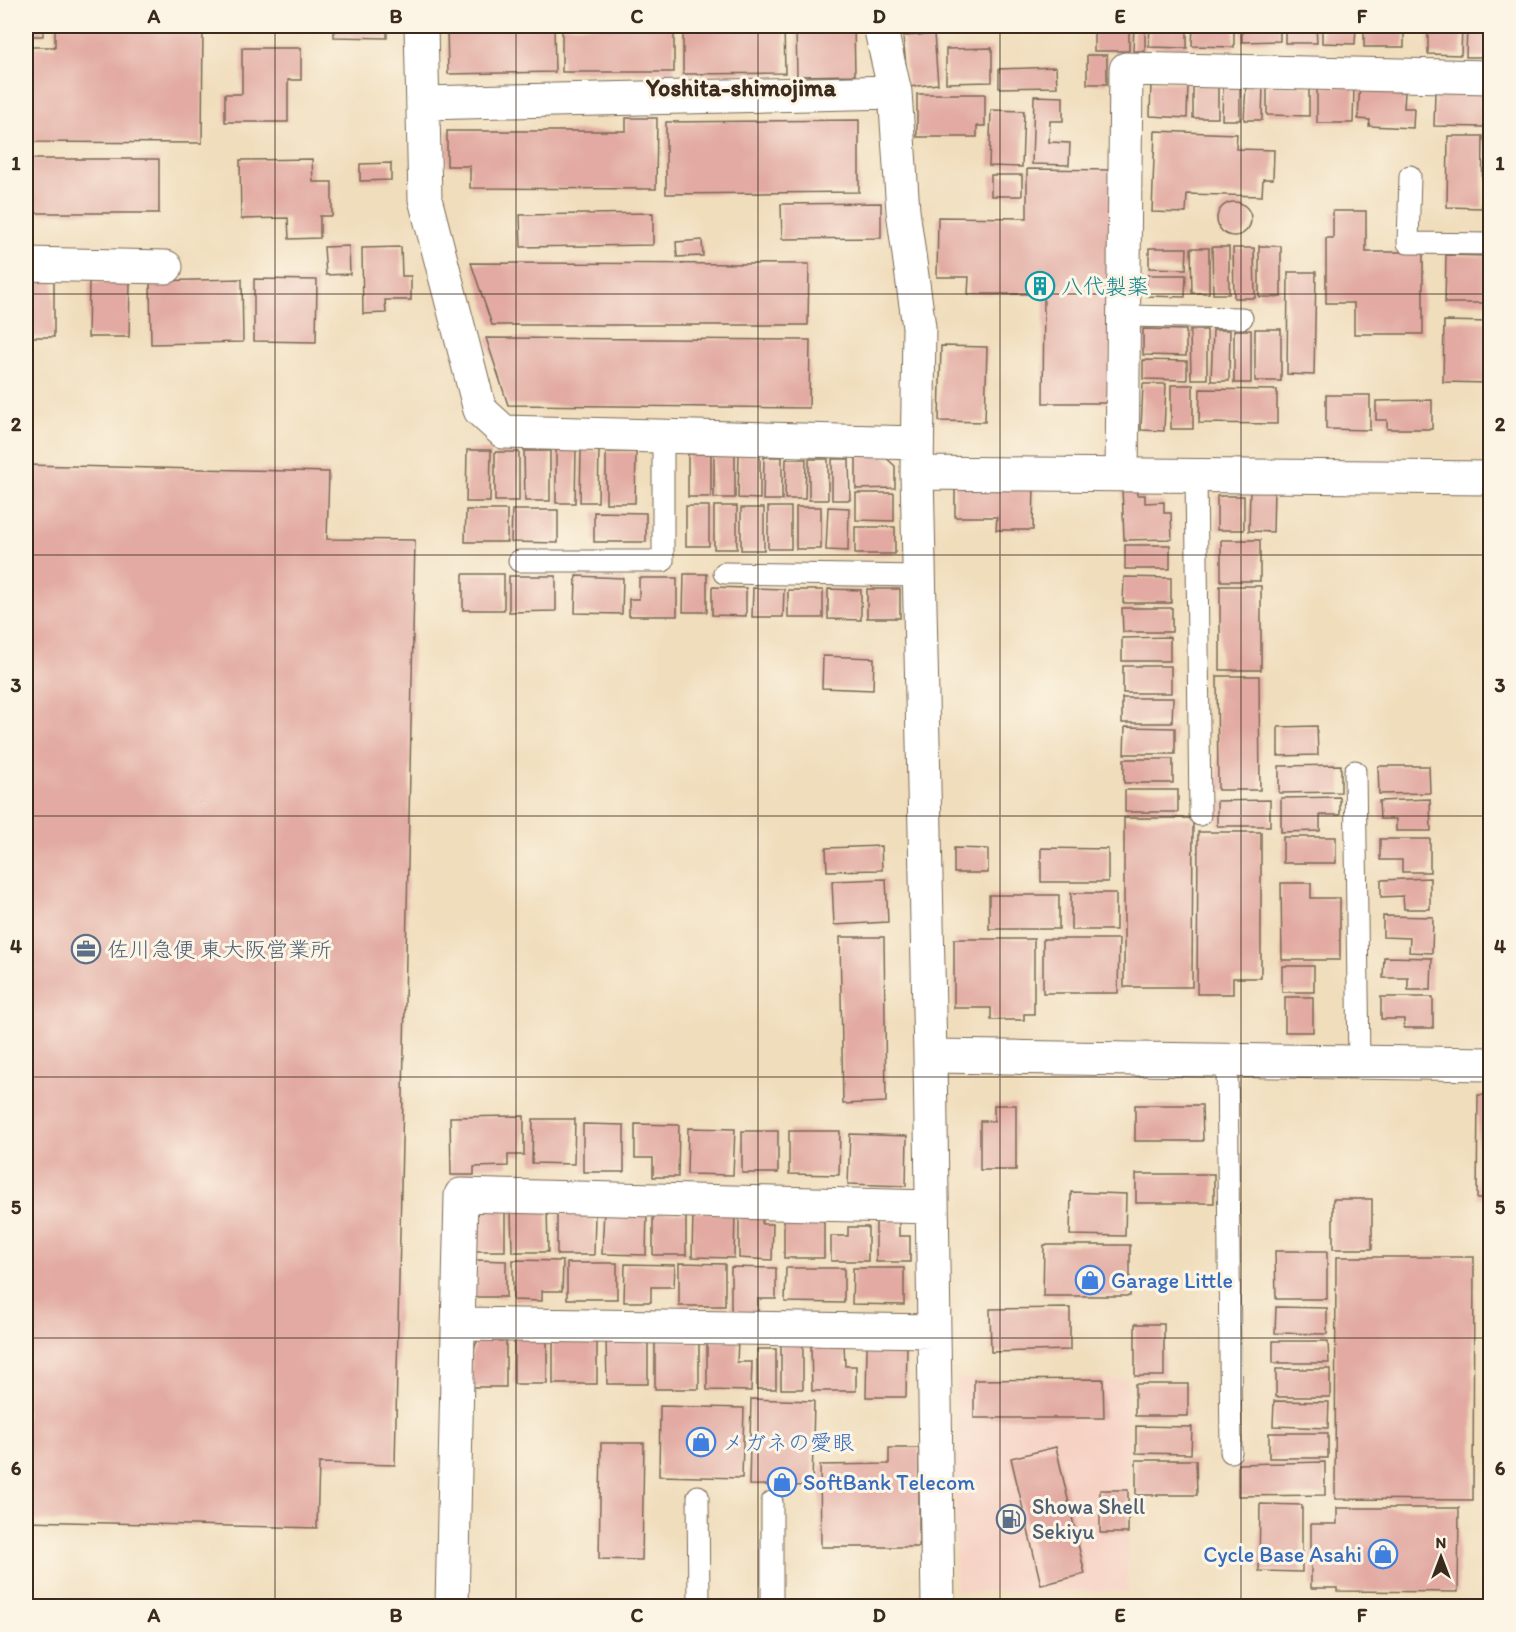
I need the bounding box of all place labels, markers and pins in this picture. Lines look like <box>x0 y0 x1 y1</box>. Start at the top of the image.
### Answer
building icon: 八代製薬 <box>1024 270 1056 302</box>
place label: 八代製薬 <box>1061 273 1149 300</box>
office icon: 佐川急便 東大阪営業所 <box>70 933 102 965</box>
place label: 佐川急便 東大阪営業所 <box>107 936 332 963</box>
shop icon: Garage Little <box>1074 1264 1106 1296</box>
place label: Garage Little <box>1111 1267 1233 1294</box>
shop icon: メガネの愛眼 <box>685 1426 717 1458</box>
place label: メガネの愛眼 <box>722 1429 854 1456</box>
shop icon: SoftBank Telecom <box>766 1466 798 1498</box>
place label: SoftBank Telecom <box>803 1469 975 1496</box>
place label: Showa Shell Sekiyu <box>1032 1493 1145 1545</box>
fuel station icon: Showa Shell Sekiyu <box>995 1503 1027 1535</box>
shop icon: Cycle Base Asahi <box>1367 1538 1399 1570</box>
place label: Cycle Base Asahi <box>1203 1541 1362 1568</box>

